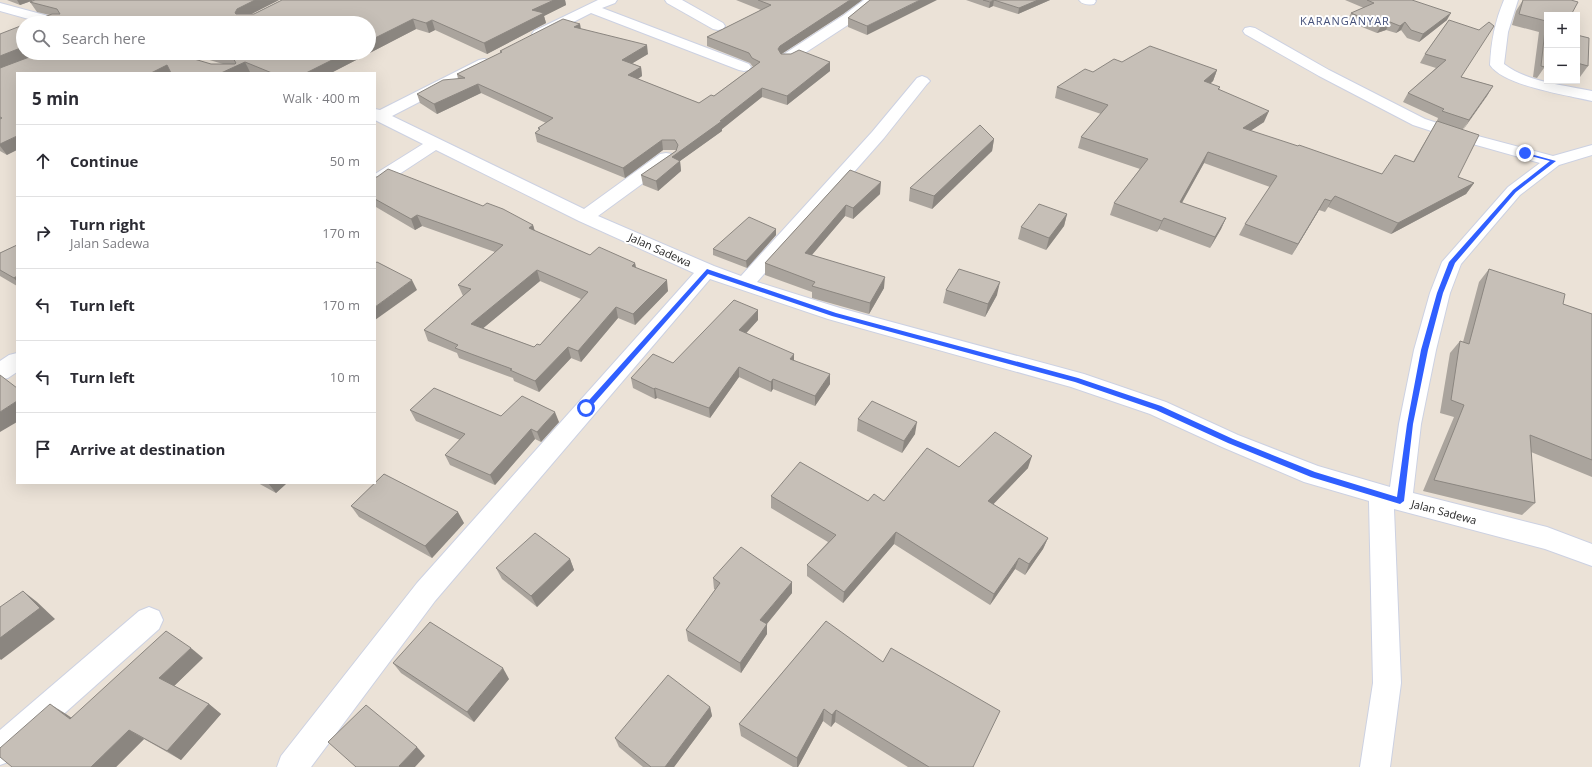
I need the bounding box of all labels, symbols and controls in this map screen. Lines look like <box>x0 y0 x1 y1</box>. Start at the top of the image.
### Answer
map controls <box>1544 12 1580 84</box>
button: + <box>1544 12 1580 48</box>
district label: KARANGANYAR <box>1300 13 1390 28</box>
search box <box>16 16 376 60</box>
icon: search <box>30 27 52 49</box>
text: Search here <box>62 28 146 48</box>
button: − <box>1544 48 1580 84</box>
text: 5 min <box>32 87 79 110</box>
text: Walk · 400 m <box>283 89 360 107</box>
route end <box>1516 144 1534 162</box>
icon: ahead <box>32 150 54 172</box>
text: Continue <box>70 151 138 171</box>
text: 50 m <box>330 152 360 170</box>
text: Turn right <box>70 214 145 234</box>
icon: right <box>32 222 54 244</box>
text: 170 m <box>322 224 360 242</box>
street label: Jalan Sadewa <box>626 229 694 270</box>
text: Jalan Sadewa <box>70 234 149 252</box>
icon: left <box>32 294 54 316</box>
text: Turn left <box>70 295 135 315</box>
text: 170 m <box>322 296 360 314</box>
icon: left <box>32 366 54 388</box>
text: Turn left <box>70 367 135 387</box>
text: 10 m <box>330 368 360 386</box>
route start <box>577 399 595 417</box>
icon: arrive <box>32 438 54 460</box>
text: Arrive at destination <box>70 439 225 459</box>
street label: Jalan Sadewa <box>1409 495 1479 527</box>

